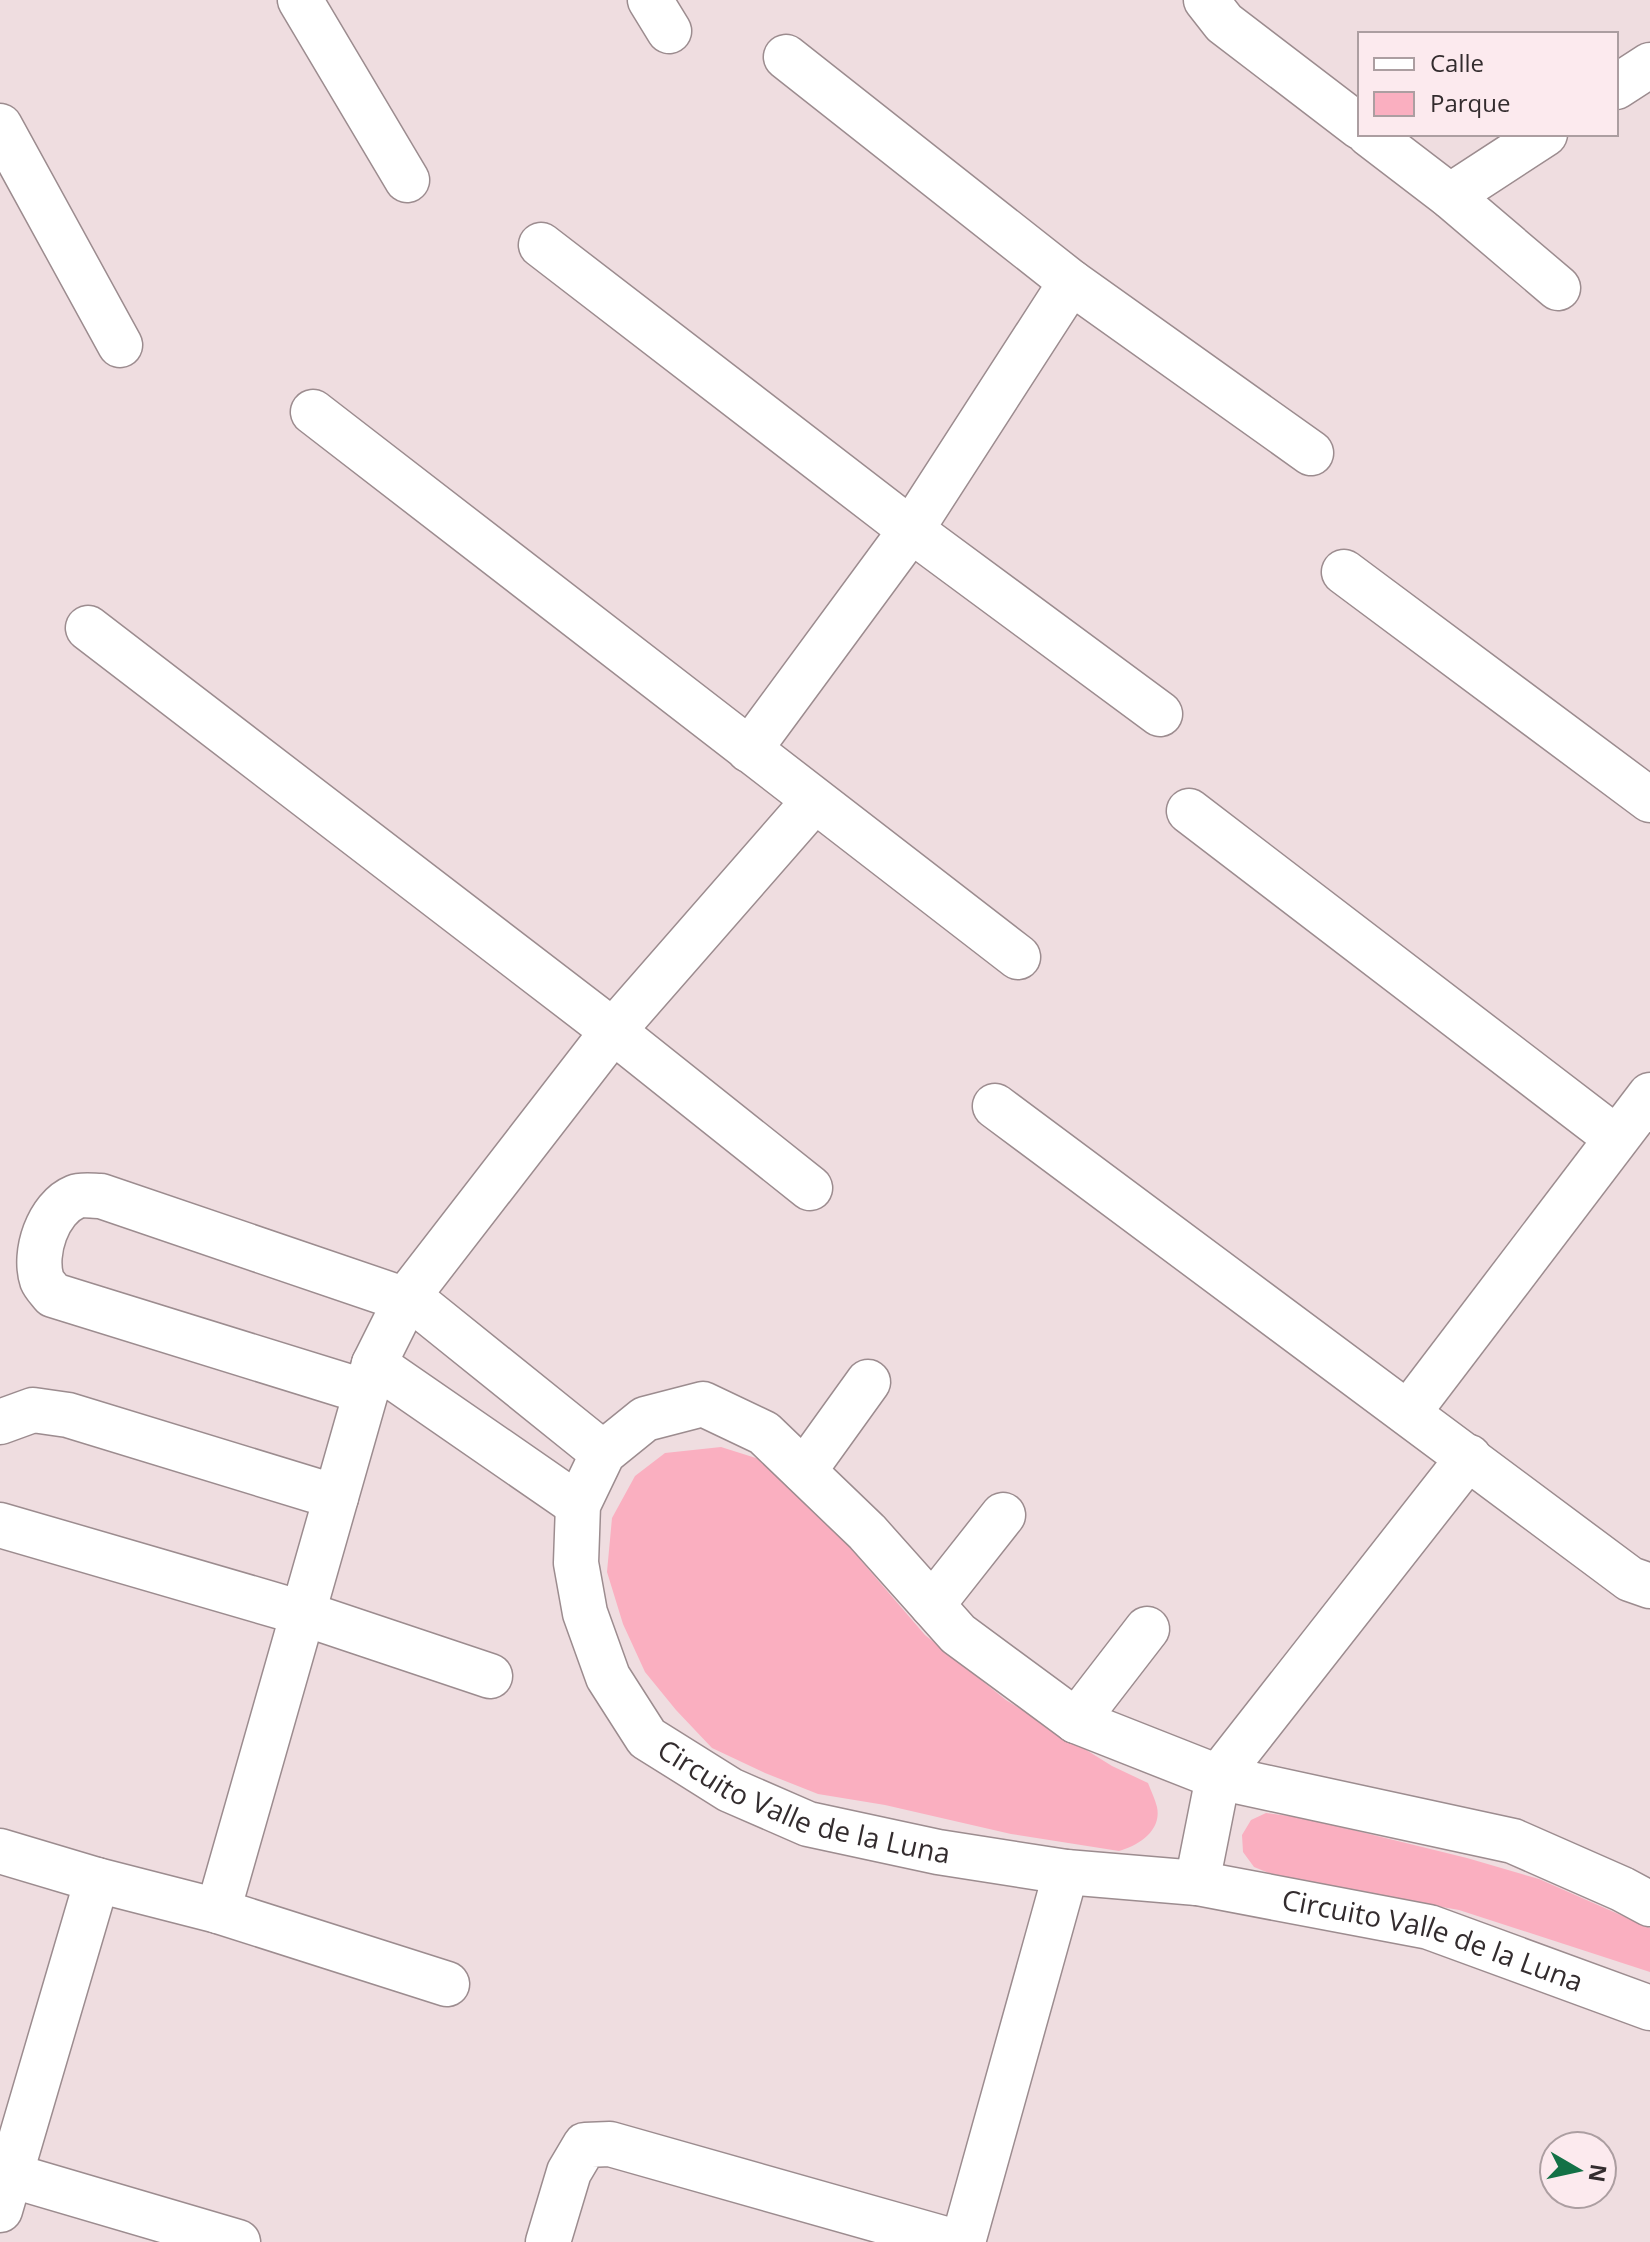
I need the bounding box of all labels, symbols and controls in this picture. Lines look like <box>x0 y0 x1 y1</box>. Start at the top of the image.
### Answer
legend <box>1358 32 1618 136</box>
text: Calle <box>1430 46 1484 79</box>
text: Parque <box>1430 86 1510 119</box>
street label: Circuito Valle de la Luna <box>651 1730 953 1872</box>
street label: Circuito Valle de la Luna <box>1279 1880 1589 2000</box>
north arrow <box>1538 2130 1618 2210</box>
text: N <box>1583 2162 1615 2184</box>

